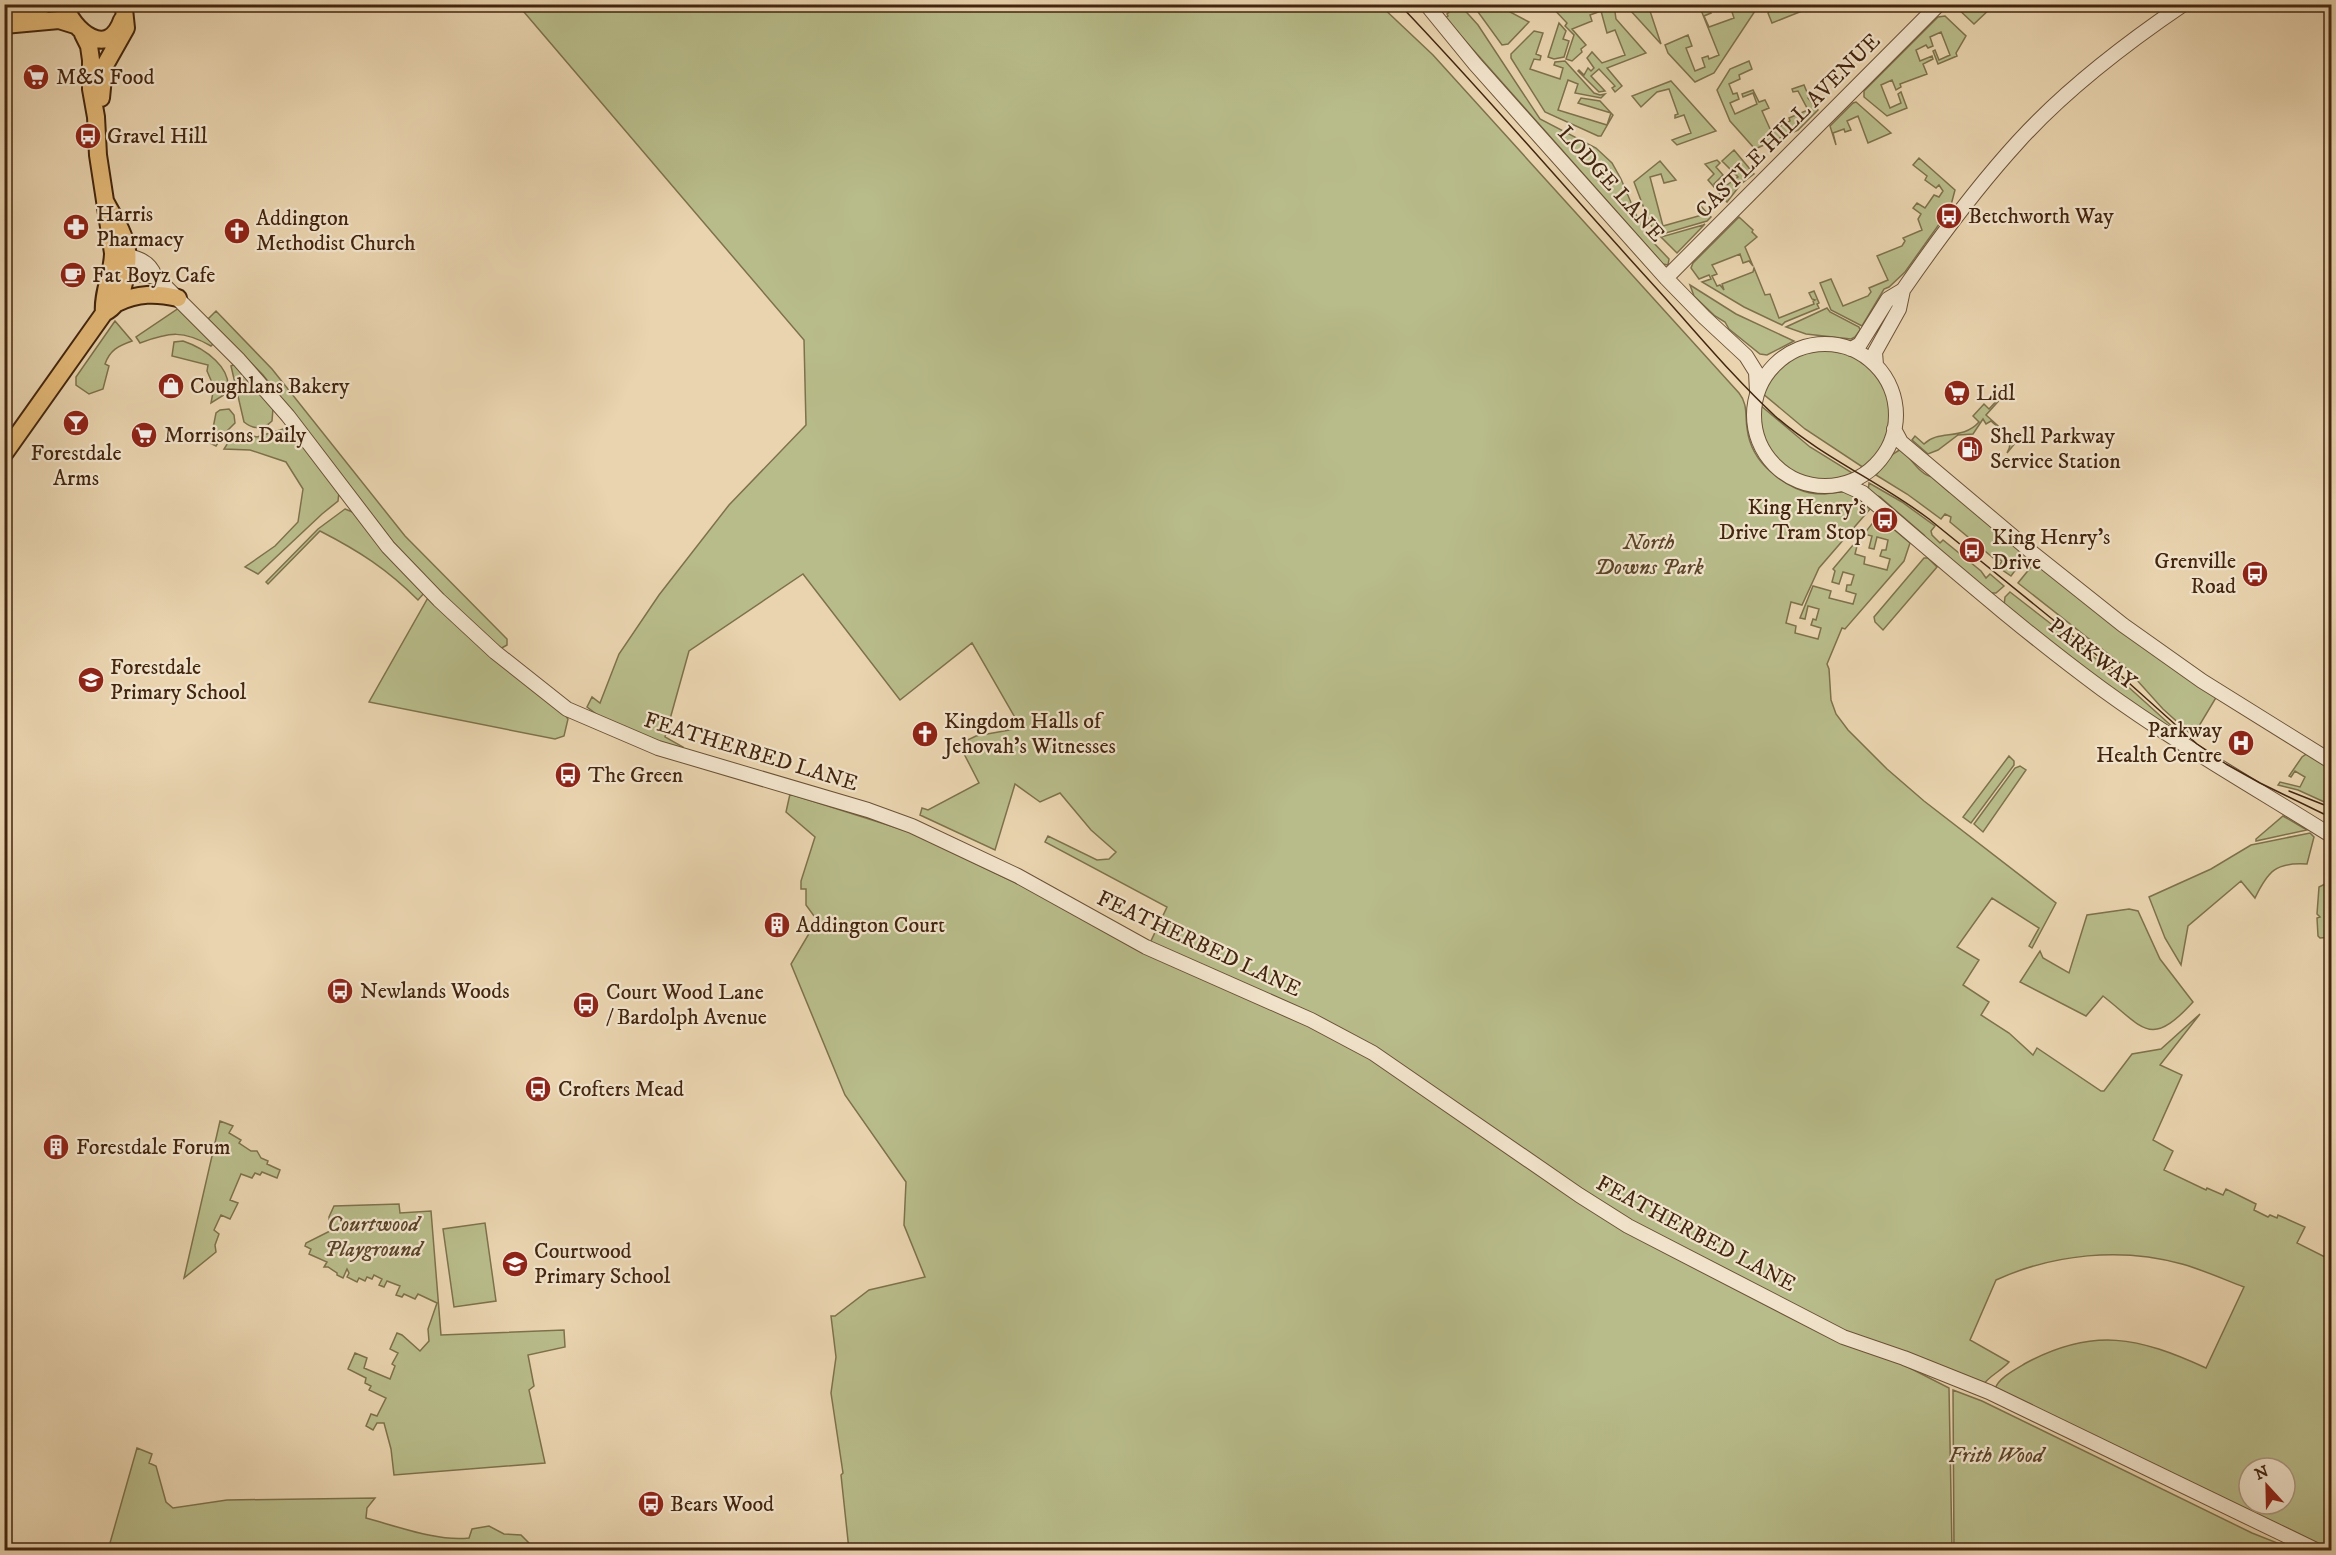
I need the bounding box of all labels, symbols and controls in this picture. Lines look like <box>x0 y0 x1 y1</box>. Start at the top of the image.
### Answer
street label: CASTLE HILL AVENUE <box>1690 28 1886 224</box>
supermarket icon: M&S Food <box>21 62 51 92</box>
place label: M&S Food <box>56 64 154 91</box>
street label: LODGE LANE <box>1552 120 1670 248</box>
bus stop icon: Gravel Hill <box>73 121 103 151</box>
place label: Gravel Hill <box>107 123 208 150</box>
place label: Harris Pharmacy <box>96 201 184 253</box>
bus stop icon: Betchworth Way <box>1934 201 1964 231</box>
place label: Betchworth Way <box>1968 203 2114 230</box>
place label: Addington Methodist Church <box>256 205 416 257</box>
pharmacy icon: Harris Pharmacy <box>61 212 91 242</box>
church icon: Addington Methodist Church <box>222 216 252 246</box>
cafe icon: Fat Boyz Cafe <box>58 260 88 290</box>
place label: Fat Boyz Cafe <box>92 262 215 289</box>
shop icon: Coughlans Bakery <box>156 371 186 401</box>
place label: Coughlans Bakery <box>190 373 350 400</box>
supermarket icon: Lidl <box>1942 378 1972 408</box>
place label: Lidl <box>1976 380 2016 407</box>
bar icon: Forestdale Arms <box>61 408 91 438</box>
supermarket icon: Morrisons Daily <box>129 420 159 450</box>
place label: Morrisons Daily <box>164 422 307 449</box>
place label: Shell Parkway Service Station <box>1990 423 2121 475</box>
fuel station icon: Shell Parkway Service Station <box>1955 434 1985 464</box>
place label: Forestdale Arms <box>30 440 122 492</box>
place label: King Henry's Drive Tram Stop <box>1719 494 1866 546</box>
bus stop icon: King Henry's Drive Tram Stop <box>1870 505 1900 535</box>
place label: King Henry's Drive <box>1992 524 2110 576</box>
park label: North Downs Park <box>1594 529 1704 581</box>
bus stop icon: King Henry's Drive <box>1957 535 1987 565</box>
place label: Grenville Road <box>2154 548 2236 600</box>
bus stop icon: Grenville Road <box>2240 559 2270 589</box>
street label: PARKWAY <box>2043 612 2142 696</box>
place label: Forestdale Primary School <box>110 654 247 706</box>
school or university icon: Forestdale Primary School <box>76 665 106 695</box>
street label: FEATHERBED LANE <box>641 707 861 797</box>
place label: Kingdom Halls of Jehovah's Witnesses <box>942 708 1116 760</box>
place label: Parkway Health Centre <box>2096 717 2223 769</box>
church icon: Kingdom Halls of Jehovah's Witnesses <box>910 719 940 749</box>
hospital icon: Parkway Health Centre <box>2226 728 2256 758</box>
bus stop icon: The Green <box>553 760 583 790</box>
place label: The Green <box>588 762 684 789</box>
street label: FEATHERBED LANE <box>1093 885 1305 1003</box>
building icon: Addington Court <box>762 910 792 940</box>
place label: Addington Court <box>796 912 945 939</box>
bus stop icon: Newlands Woods <box>325 976 355 1006</box>
place label: Newlands Woods <box>360 978 510 1005</box>
place label: Court Wood Lane / Bardolph Avenue <box>606 979 767 1031</box>
bus stop icon: Court Wood Lane / Bardolph Avenue <box>571 990 601 1020</box>
bus stop icon: Crofters Mead <box>523 1074 553 1104</box>
place label: Crofters Mead <box>558 1076 684 1103</box>
building icon: Forestdale Forum <box>41 1132 71 1162</box>
place label: Forestdale Forum <box>76 1134 230 1161</box>
street label: FEATHERBED LANE <box>1592 1170 1800 1298</box>
park label: Courtwood Playground <box>324 1211 425 1263</box>
place label: Courtwood Primary School <box>534 1238 671 1290</box>
school or university icon: Courtwood Primary School <box>500 1249 530 1279</box>
park label: Frith Wood <box>1948 1442 2047 1469</box>
north arrow <box>2237 1456 2297 1516</box>
text: N <box>2252 1461 2272 1485</box>
bus stop icon: Bears Wood <box>636 1489 666 1519</box>
place label: Bears Wood <box>670 1491 774 1518</box>

